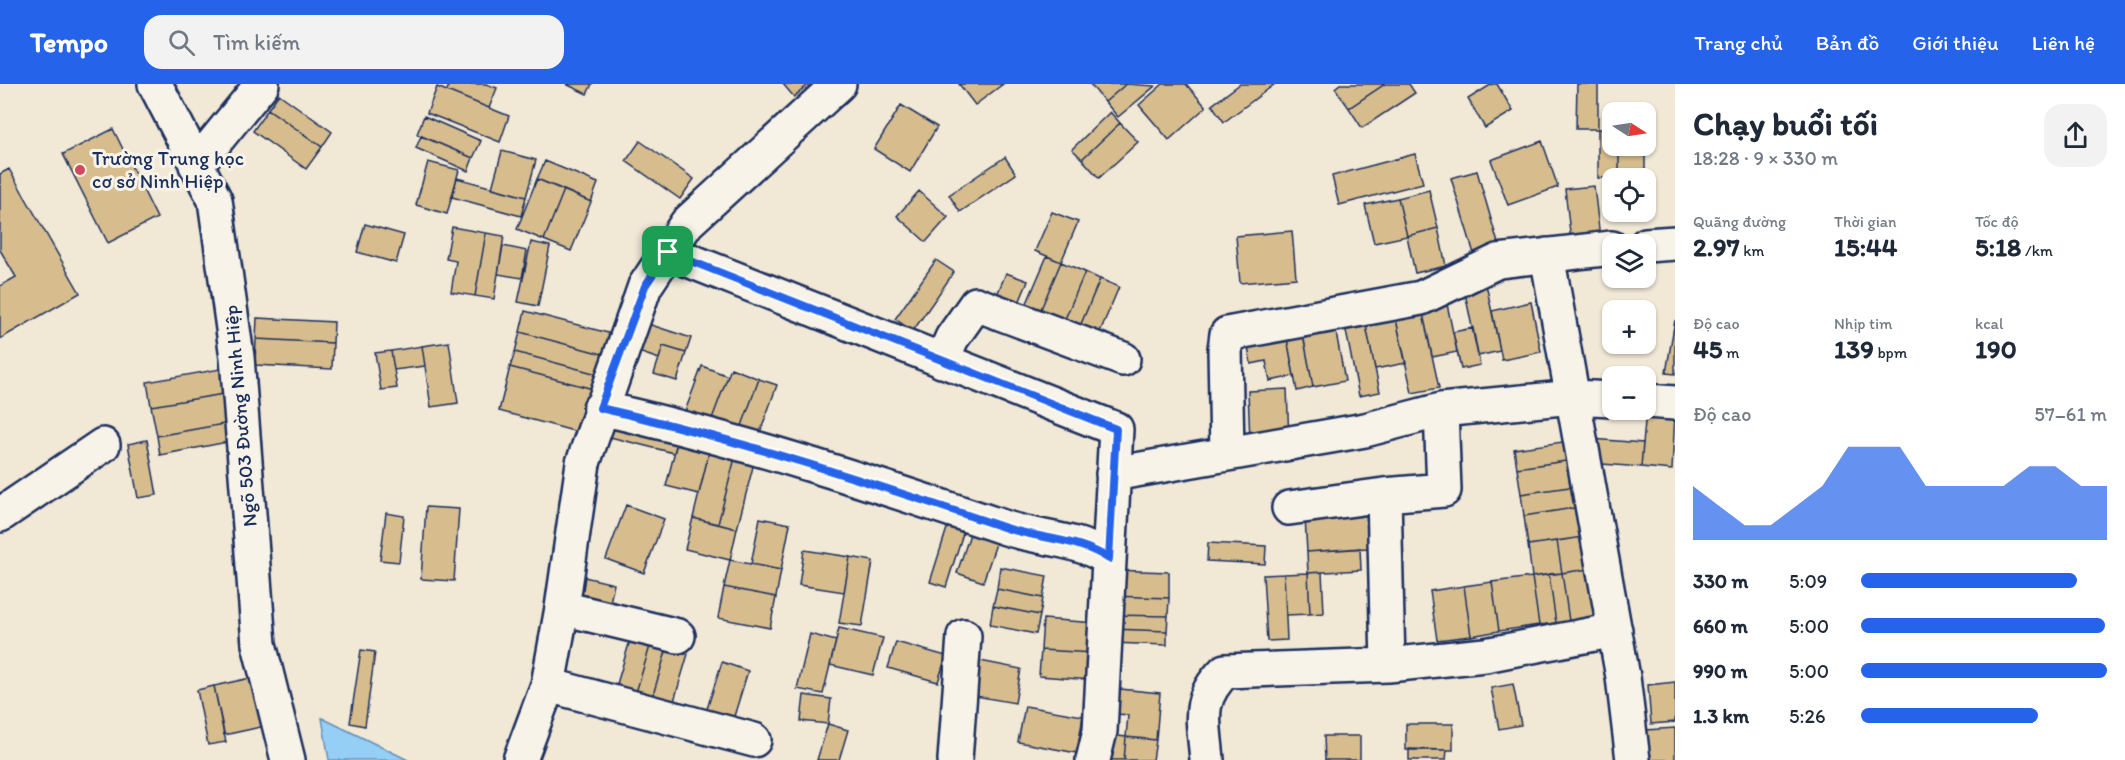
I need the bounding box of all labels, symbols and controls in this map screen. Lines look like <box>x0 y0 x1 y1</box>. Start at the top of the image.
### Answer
search box <box>144 15 564 69</box>
text: Tempo <box>30 25 108 59</box>
icon: search <box>165 26 198 59</box>
text: Tìm kiếm <box>213 29 300 56</box>
text: Trang chủ <box>1694 30 1783 55</box>
text: Bản đồ <box>1816 30 1879 55</box>
text: Giới thiệu <box>1912 30 1999 55</box>
text: Liên hệ <box>2032 30 2095 55</box>
north arrow <box>1602 102 1656 156</box>
map controls <box>1602 102 1656 420</box>
text: Chạy buổi tối <box>1693 104 1878 143</box>
button: share <box>2044 104 2107 167</box>
place label: Trường Trung học cơ sở Ninh Hiệp <box>92 146 244 193</box>
text: 18:28 · 9 × 330 m <box>1693 146 1838 170</box>
marker: Trường Trung học cơ sở Ninh Hiệp <box>73 163 87 177</box>
button: locate <box>1602 168 1656 222</box>
text: Quãng đường <box>1693 212 1786 231</box>
text: Thời gian <box>1834 212 1897 231</box>
text: Tốc độ <box>1975 212 2019 231</box>
pin <box>642 226 693 277</box>
text: 2.97 <box>1693 231 1740 263</box>
text: 15:44 <box>1834 231 1897 263</box>
text: 5:18 <box>1975 231 2021 263</box>
button: layers <box>1602 234 1656 288</box>
icon: arrive <box>651 235 684 268</box>
text: km <box>1740 241 1764 260</box>
text: /km <box>2021 241 2053 260</box>
button: + <box>1602 300 1656 354</box>
street label: Ngõ 503 Đường Ninh Hiệp <box>218 304 262 528</box>
text: Độ cao <box>1693 314 1740 333</box>
text: Nhịp tim <box>1834 314 1893 333</box>
text: kcal <box>1975 314 2003 333</box>
text: 45 <box>1693 333 1722 365</box>
text: 139 <box>1834 333 1874 365</box>
text: 190 <box>1975 333 2017 365</box>
text: m <box>1722 343 1739 362</box>
text: bpm <box>1874 343 1907 362</box>
button: − <box>1602 366 1656 420</box>
text: Độ cao <box>1693 402 1751 426</box>
text: 57–61 m <box>2034 402 2107 426</box>
text: 330 m <box>1693 569 1748 593</box>
text: 5:09 <box>1789 569 1827 593</box>
text: 660 m <box>1693 614 1748 638</box>
text: 5:00 <box>1789 614 1829 638</box>
text: 990 m <box>1693 659 1748 683</box>
text: 5:00 <box>1789 659 1829 683</box>
text: 1.3 km <box>1693 704 1749 728</box>
text: 5:26 <box>1789 704 1826 728</box>

